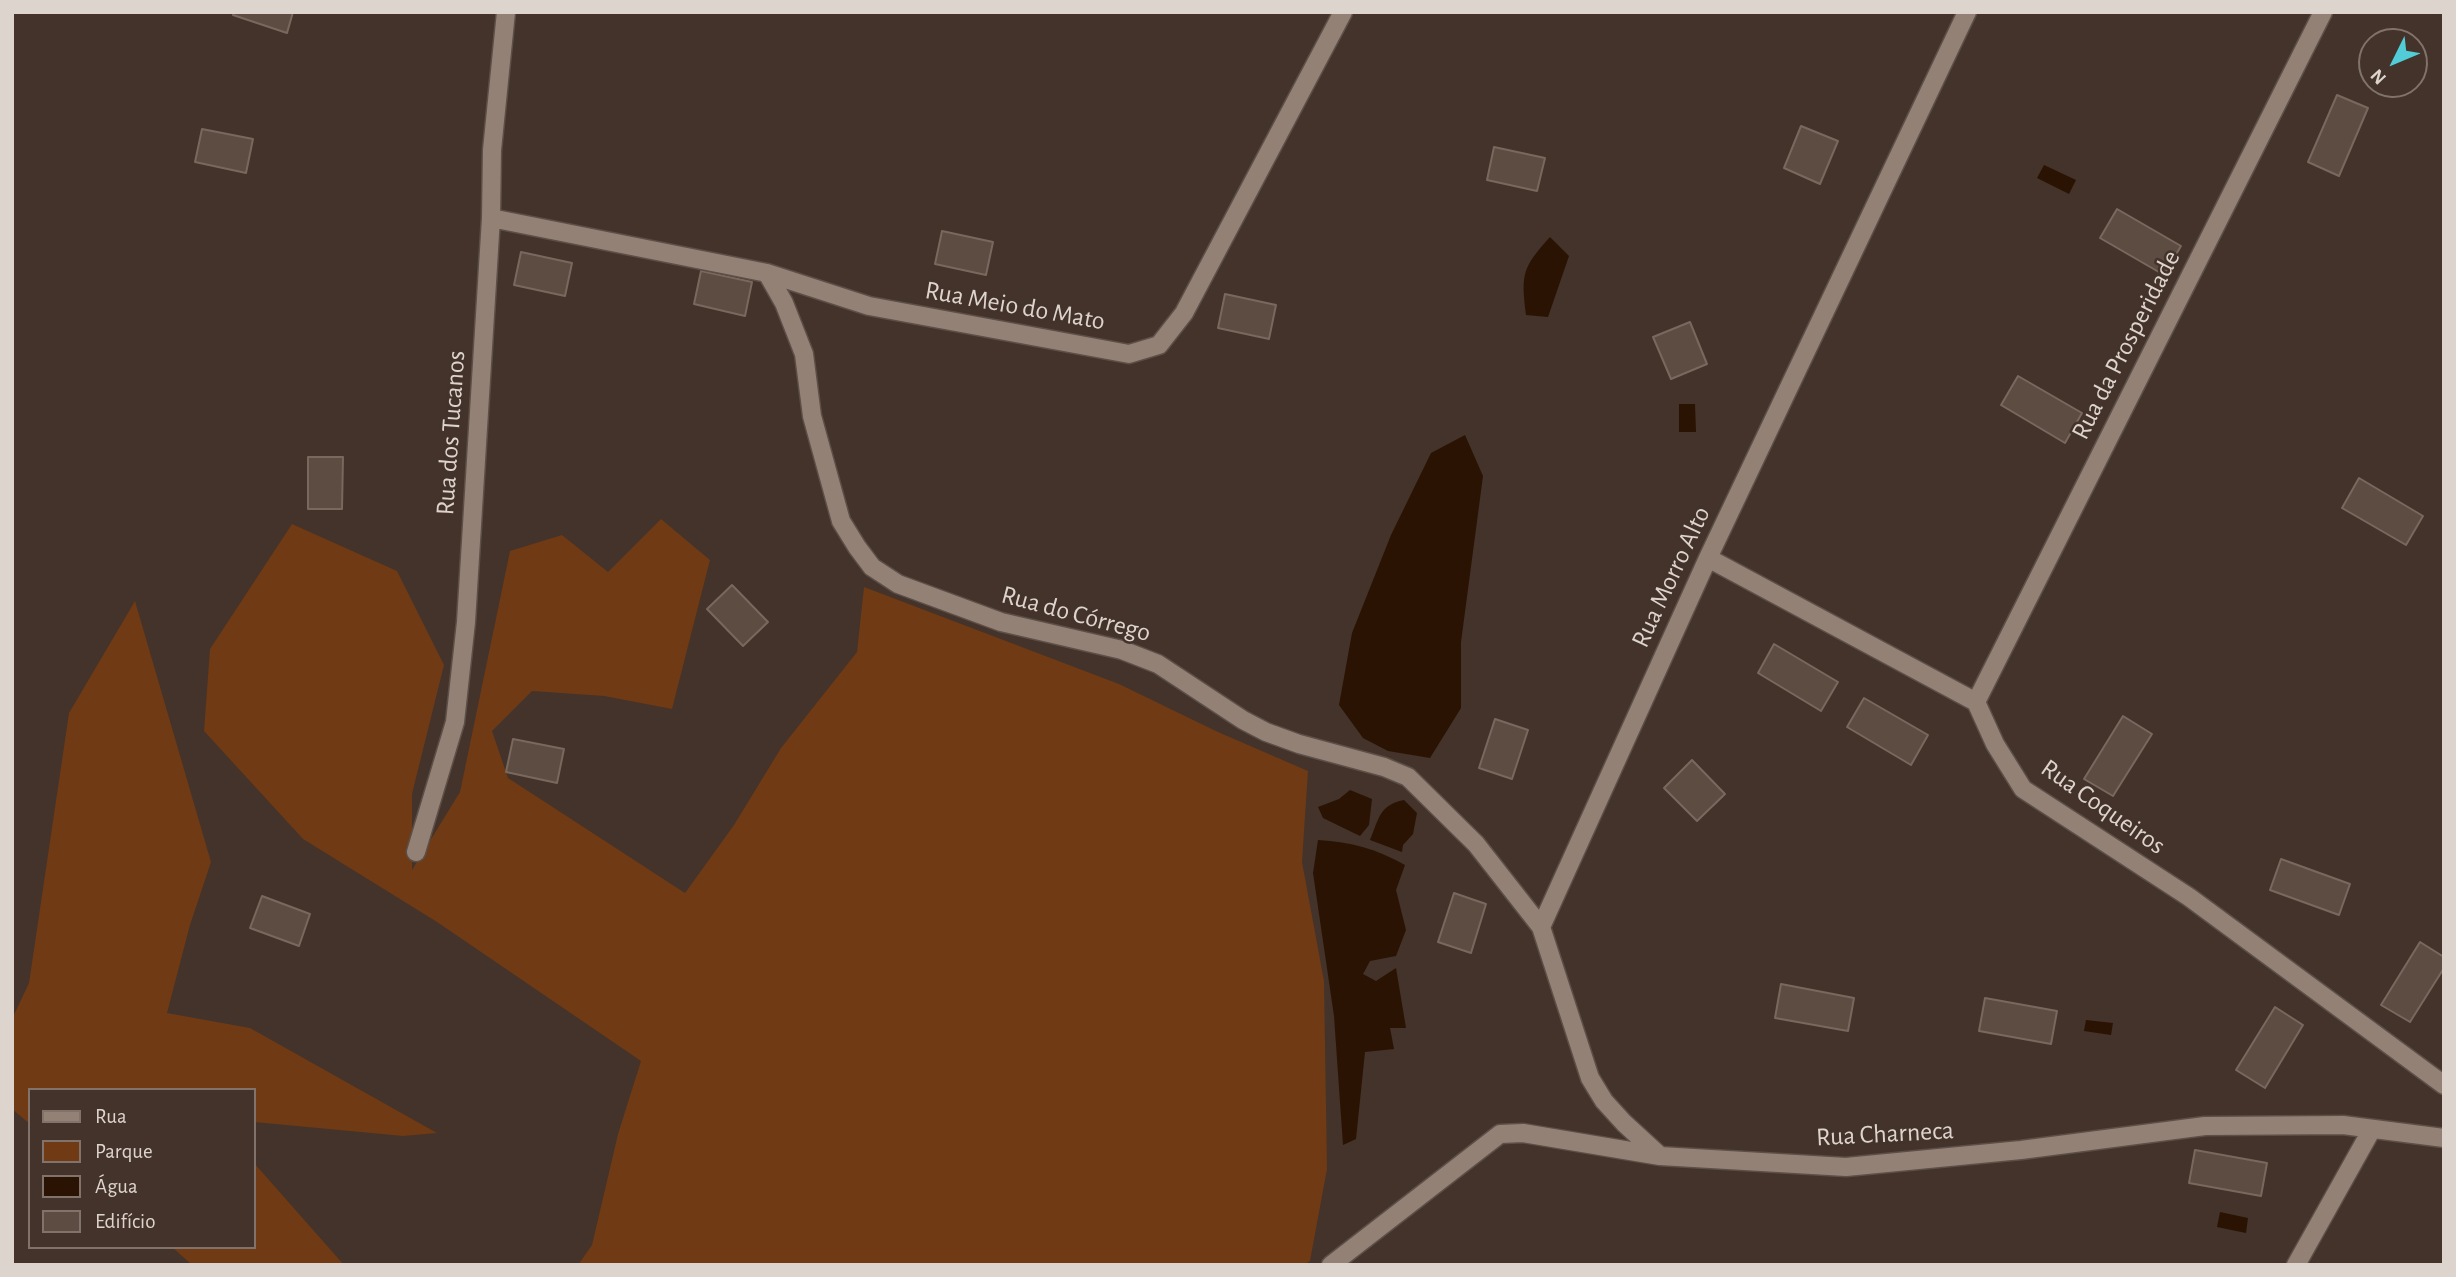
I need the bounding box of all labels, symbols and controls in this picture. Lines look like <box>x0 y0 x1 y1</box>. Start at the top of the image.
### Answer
north arrow <box>2358 28 2428 98</box>
text: N <box>2367 65 2390 88</box>
street label: Rua da Prosperidade <box>2065 245 2187 445</box>
street label: Rua Meio do Mato <box>923 275 1107 337</box>
street label: Rua dos Tucanos <box>430 350 472 516</box>
street label: Rua Morro Alto <box>1625 502 1717 652</box>
street label: Rua do Córrego <box>998 579 1154 649</box>
street label: Rua Coqueiros <box>2035 753 2171 861</box>
legend <box>28 1088 256 1249</box>
text: Rua <box>95 1106 127 1127</box>
street label: Rua Charneca <box>1815 1115 1955 1153</box>
text: Parque <box>95 1141 153 1162</box>
text: Água <box>95 1176 138 1197</box>
text: Edifício <box>95 1211 155 1232</box>

